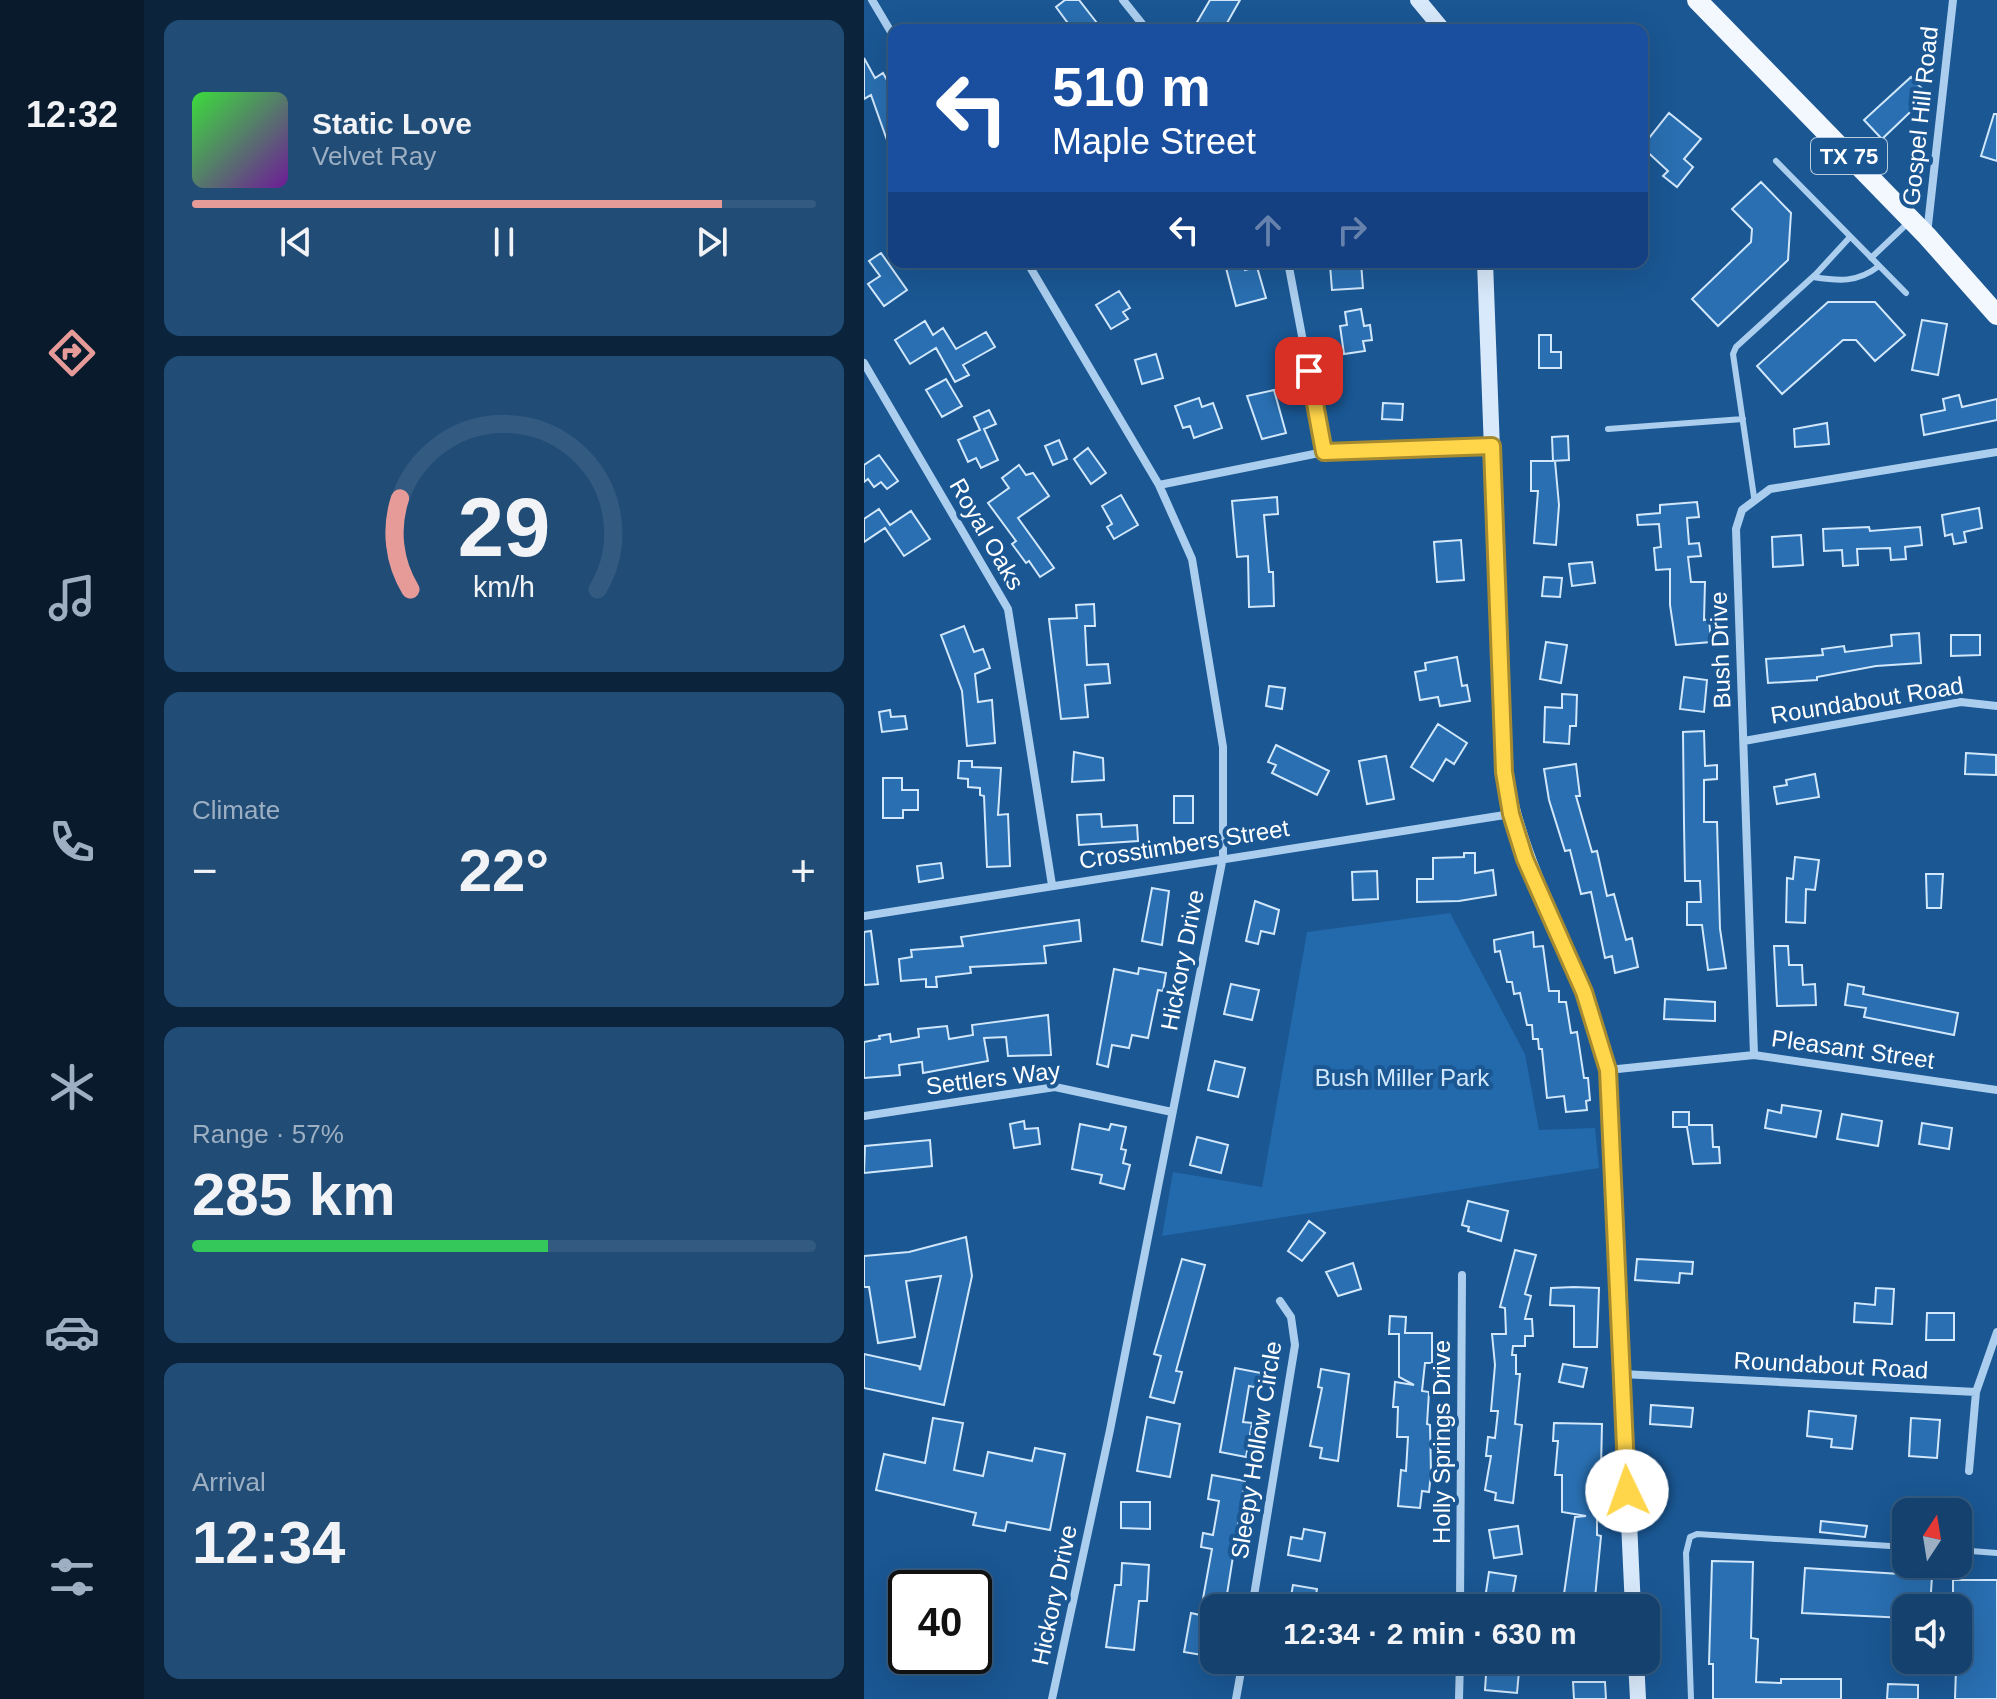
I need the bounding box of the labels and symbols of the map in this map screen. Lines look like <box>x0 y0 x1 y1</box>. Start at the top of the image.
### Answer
street label: Gospel Hill Road <box>1897 25 1943 207</box>
road number: TX 75 <box>1811 138 1887 174</box>
pin <box>1275 337 1343 405</box>
street label: Royal Oaks <box>944 474 1030 594</box>
street label: Bush Drive <box>1704 591 1736 709</box>
street label: Roundabout Road <box>1769 671 1965 729</box>
street label: Crosstimbers Street <box>1077 814 1291 874</box>
street label: Hickory Drive <box>1155 887 1209 1033</box>
street label: Pleasant Street <box>1770 1024 1936 1074</box>
street label: Settlers Way <box>924 1056 1062 1100</box>
park label: Bush Miller Park <box>1315 1064 1490 1091</box>
street label: Sleepy Hollow Circle <box>1225 1339 1287 1561</box>
street label: Holly Springs Drive <box>1428 1340 1455 1544</box>
street label: Roundabout Road <box>1733 1346 1929 1384</box>
position arrow <box>1585 1449 1669 1533</box>
north arrow <box>1892 1498 1972 1578</box>
street label: Hickory Drive <box>1026 1522 1082 1668</box>
speed limit sign: 40 <box>888 1570 992 1674</box>

